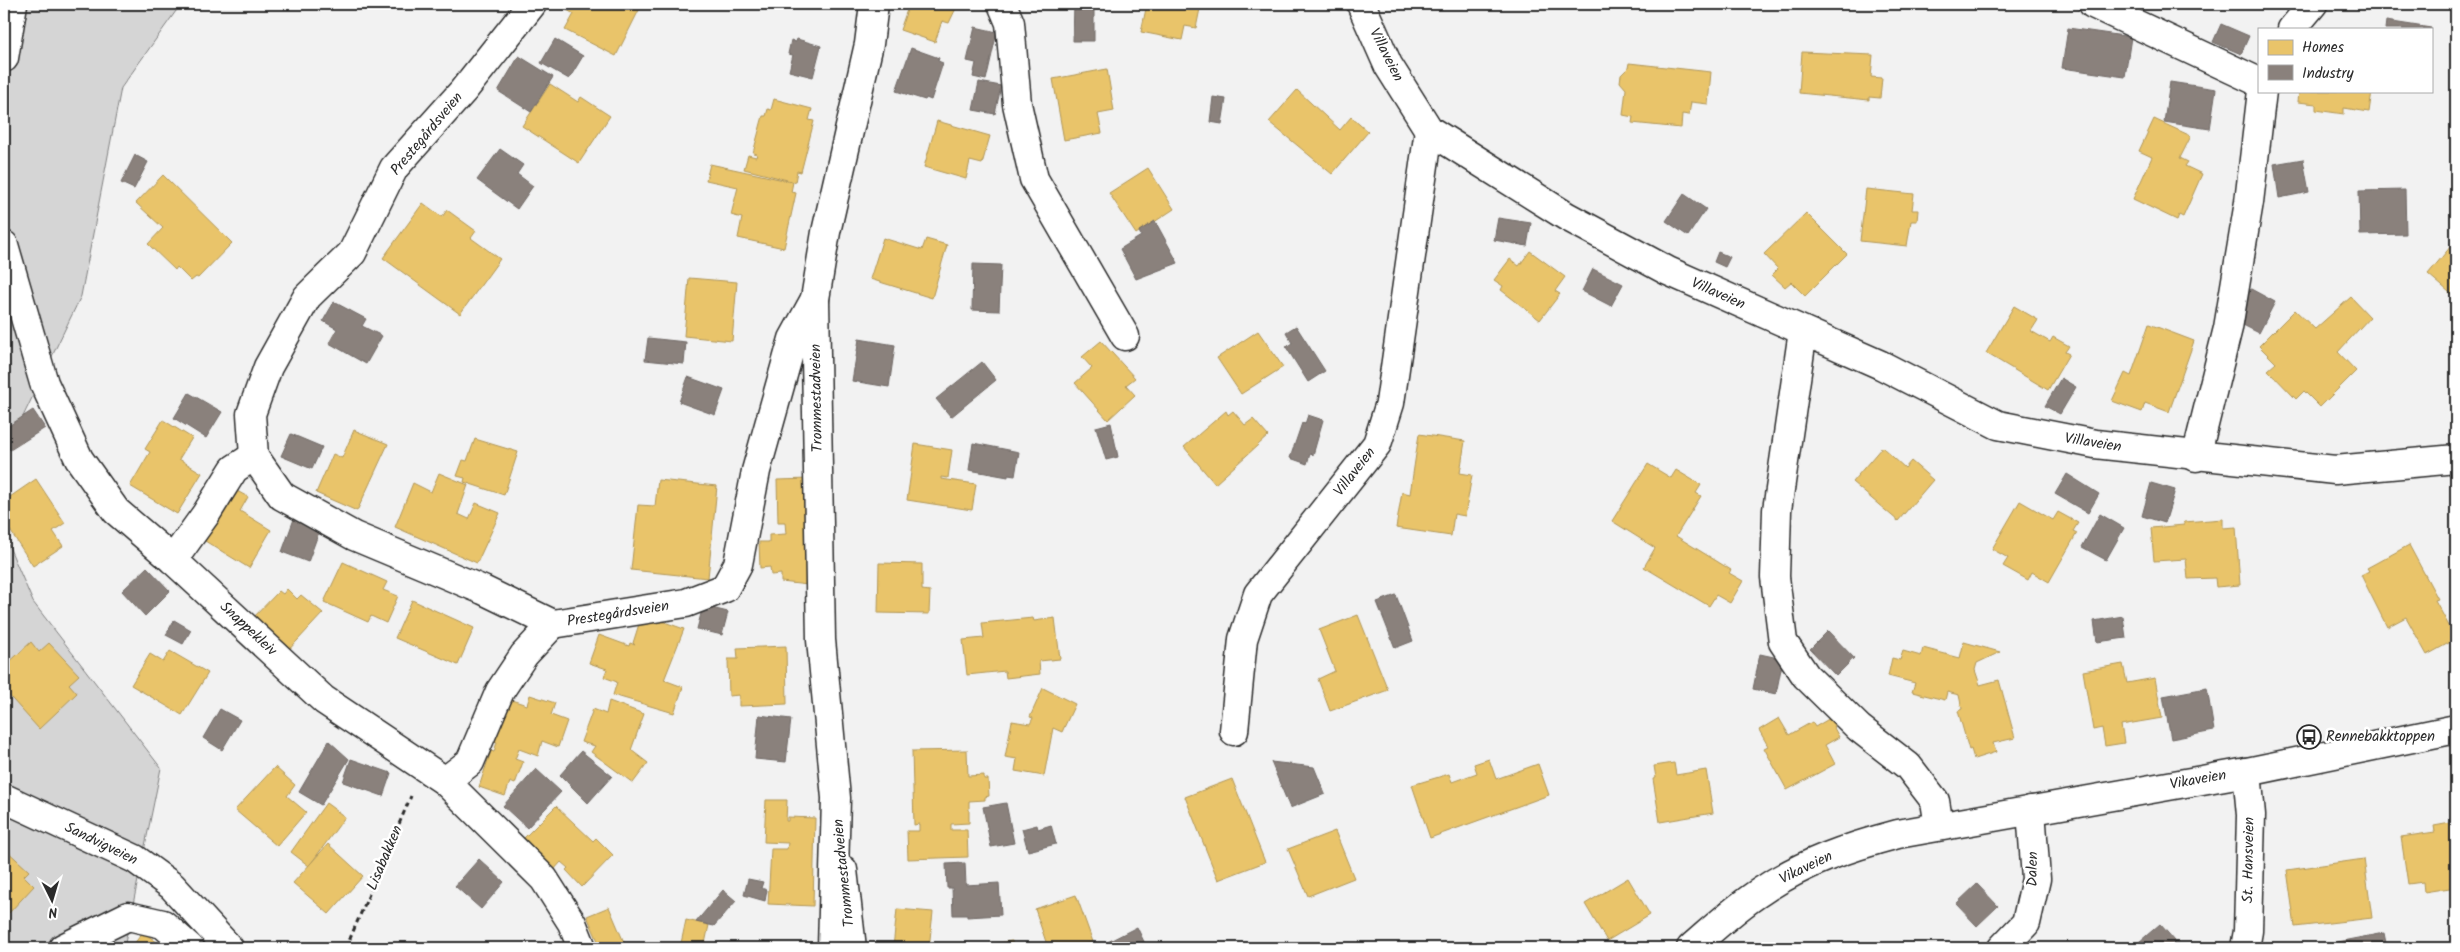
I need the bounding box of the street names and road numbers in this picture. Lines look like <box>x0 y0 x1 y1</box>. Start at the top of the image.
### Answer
street label: Villaveien <box>1362 24 1410 86</box>
street label: Prestegårdsveien <box>385 87 469 181</box>
street label: Villaveien <box>1687 271 1749 317</box>
street label: Trommestadveien <box>804 344 830 452</box>
street label: Villaveien <box>2063 427 2123 459</box>
street label: Villaveien <box>1328 442 1382 502</box>
street label: Prestegårdsveien <box>565 594 671 634</box>
street label: Snappekleiv <box>214 596 283 663</box>
street label: Vikaveien <box>2168 763 2228 797</box>
street label: Sandvigveien <box>60 816 142 872</box>
street label: St. Hansveien <box>2236 817 2262 903</box>
street label: Trommestadveien <box>826 818 862 928</box>
street label: Lisabakken <box>360 822 410 894</box>
street label: Vikaveien <box>1775 845 1837 891</box>
street label: Dalen <box>2021 851 2045 887</box>

